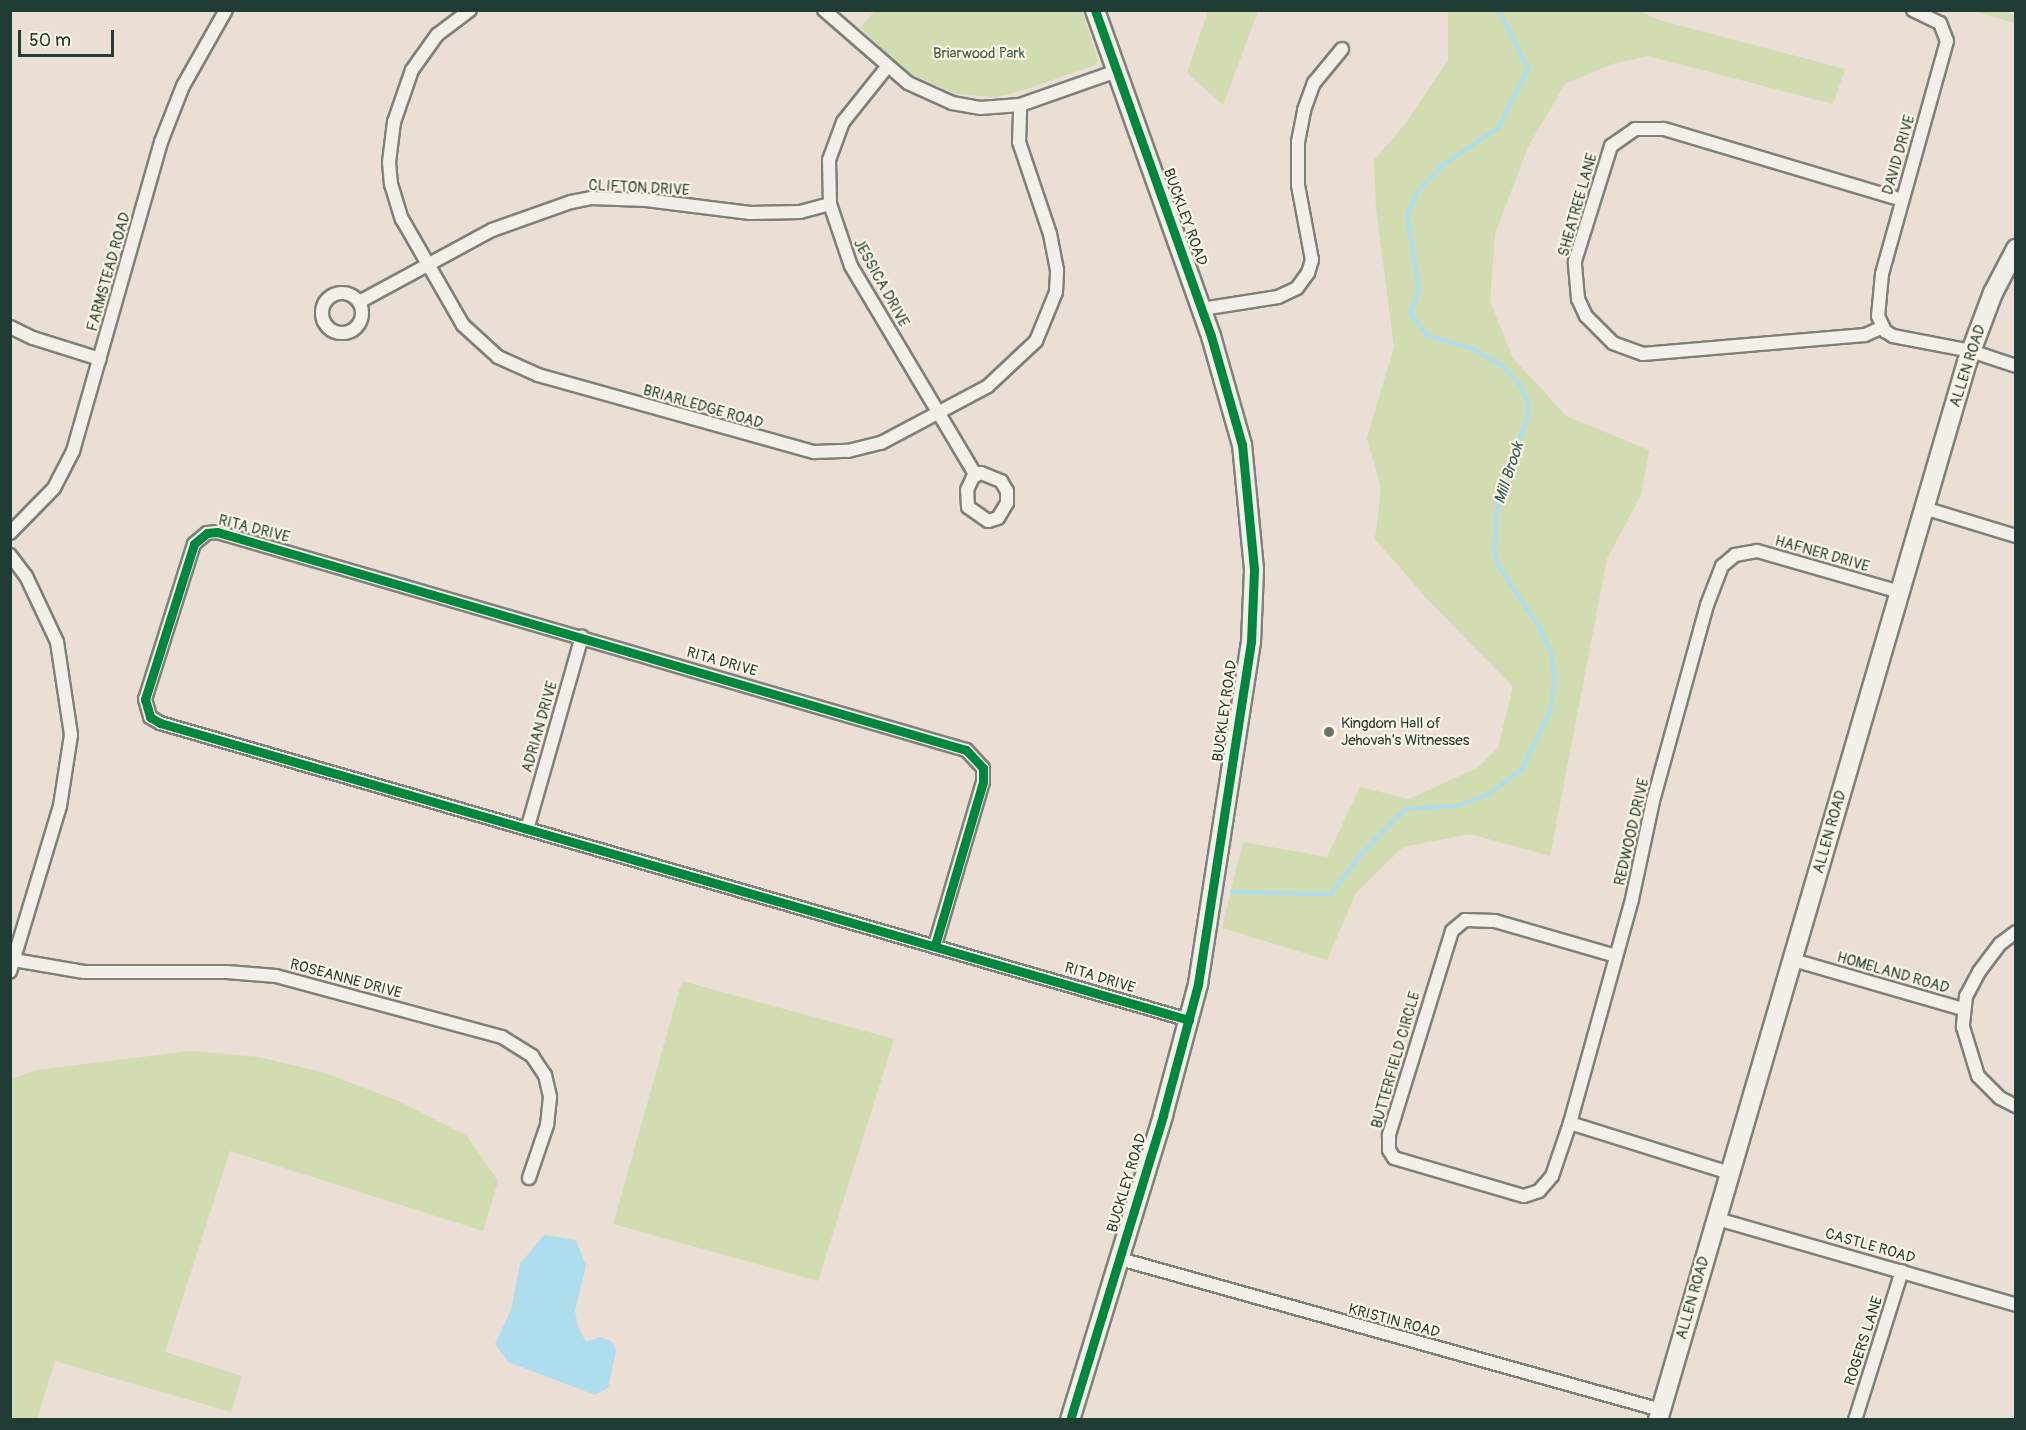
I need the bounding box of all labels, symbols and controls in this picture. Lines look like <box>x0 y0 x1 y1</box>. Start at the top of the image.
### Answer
scale bar <box>21 18 117 56</box>
text: 50 m <box>29 29 71 52</box>
park label: Briarwood Park <box>933 45 1025 63</box>
street label: DAVID DRIVE <box>1879 113 1919 197</box>
street label: SHEATREE LANE <box>1555 151 1601 259</box>
street label: BUCKLEY ROAD <box>1159 166 1211 268</box>
street label: CLIFTON DRIVE <box>588 176 690 200</box>
street label: FARMSTEAD ROAD <box>83 210 135 334</box>
street label: JESSICA DRIVE <box>849 236 913 330</box>
street label: ALLEN ROAD <box>1946 323 1990 409</box>
street label: BRIARLEDGE ROAD <box>641 381 765 433</box>
water label: Mill Brook <box>1490 440 1528 506</box>
street label: RITA DRIVE <box>216 511 292 547</box>
street label: HAFNER DRIVE <box>1773 532 1871 576</box>
street label: RITA DRIVE <box>684 643 760 681</box>
street label: BUCKLEY ROAD <box>1209 659 1241 763</box>
street label: ADRIAN DRIVE <box>518 679 562 775</box>
place label: Kingdom Hall of Jehovah’s Witnesses <box>1341 714 1469 749</box>
marker: Kingdom Hall of Jehovah’s Witnesses <box>1322 725 1336 739</box>
street label: REDWOOD DRIVE <box>1611 777 1653 887</box>
street label: ALLEN ROAD <box>1810 788 1850 876</box>
street label: HOMELAND ROAD <box>1835 948 1951 998</box>
street label: ROSEANNE DRIVE <box>288 955 404 1003</box>
street label: RITA DRIVE <box>1063 959 1137 997</box>
street label: BUTTERFIELD CIRCLE <box>1368 990 1424 1130</box>
street label: BUCKLEY ROAD <box>1103 1131 1151 1235</box>
street label: CASTLE ROAD <box>1823 1225 1917 1267</box>
street label: ALLEN ROAD <box>1673 1254 1713 1342</box>
street label: ROGERS LANE <box>1841 1294 1887 1388</box>
street label: KRISTIN ROAD <box>1346 1300 1442 1342</box>

